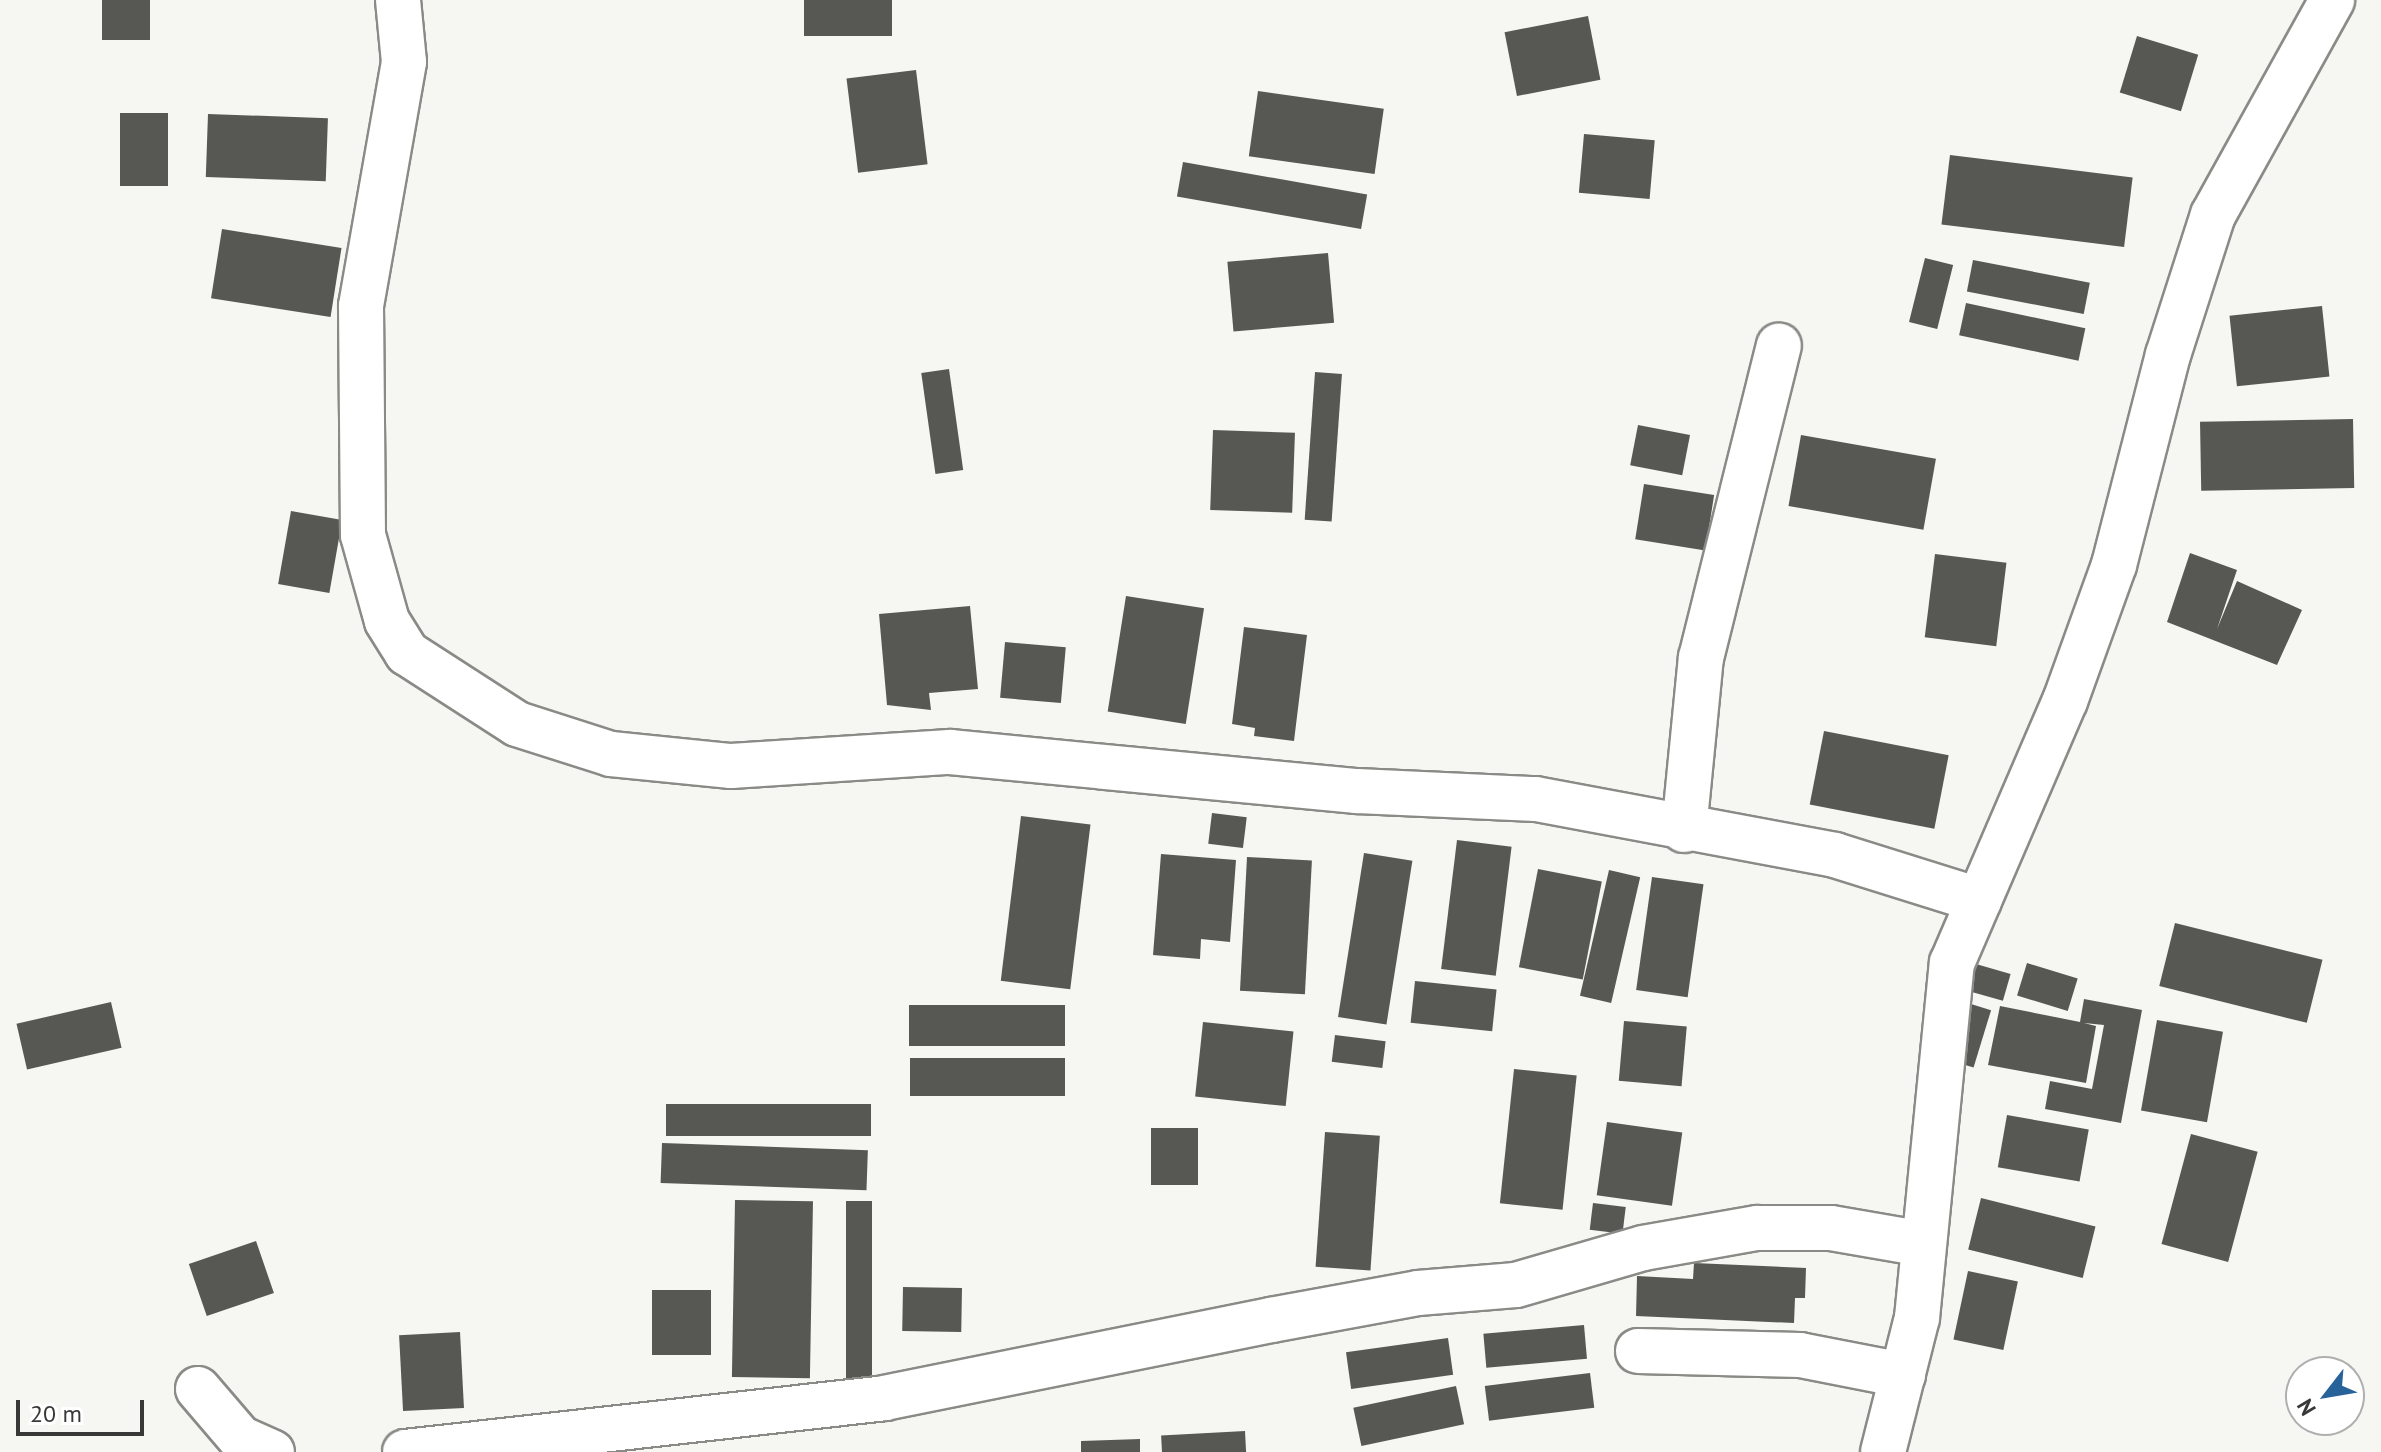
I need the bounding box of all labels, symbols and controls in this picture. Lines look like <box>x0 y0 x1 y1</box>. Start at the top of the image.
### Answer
north arrow <box>2285 1356 2365 1436</box>
scale bar <box>20 1384 148 1434</box>
text: N <box>2290 1394 2322 1421</box>
text: 20 m <box>30 1398 82 1429</box>

